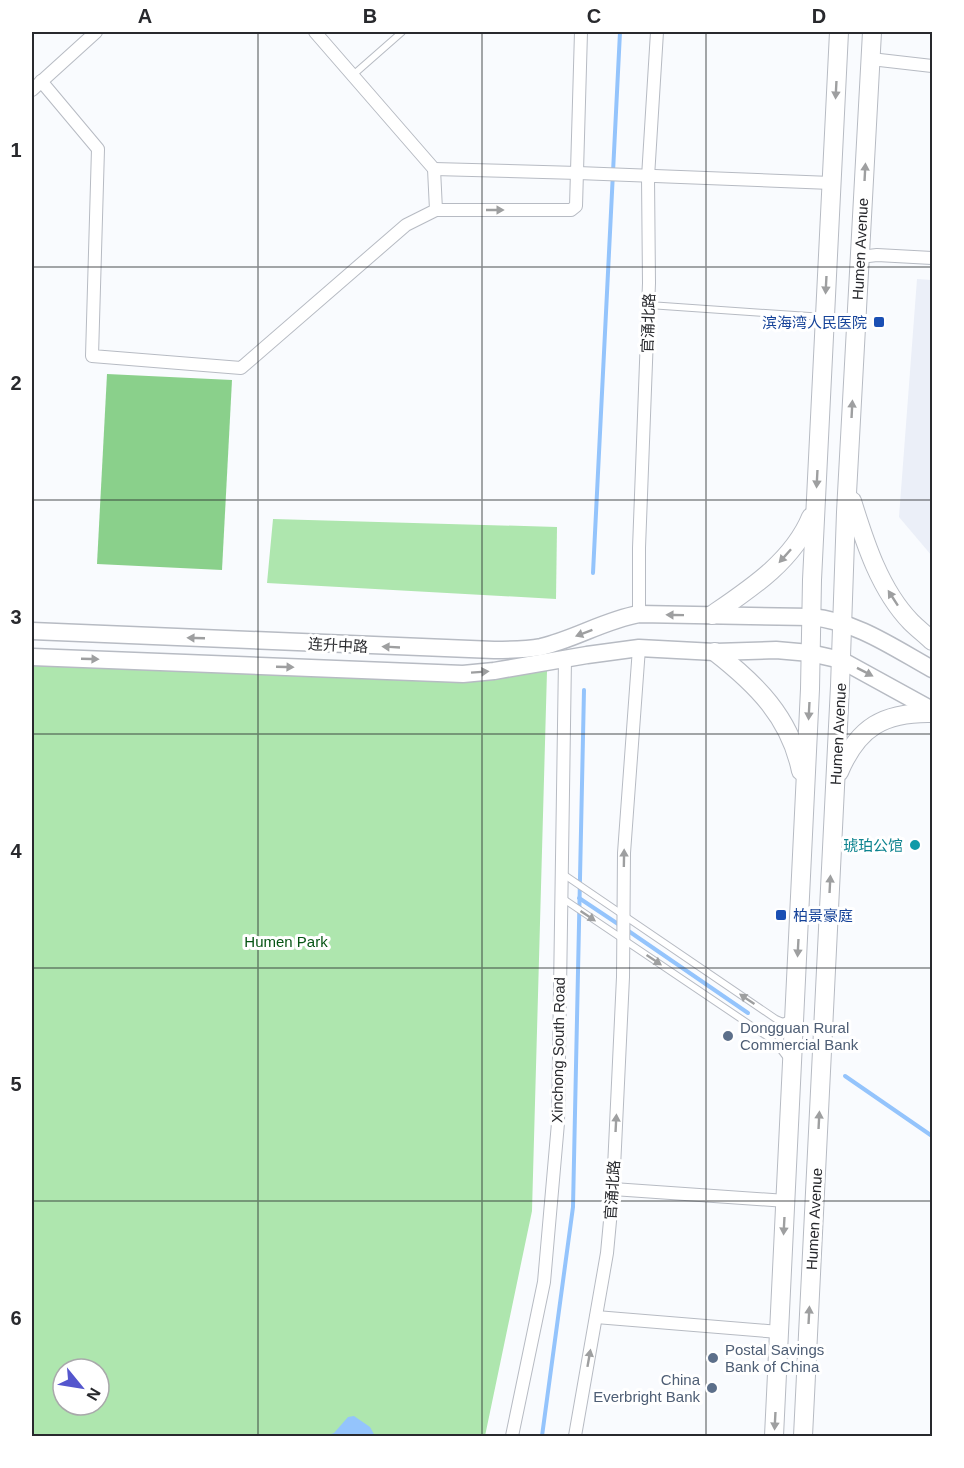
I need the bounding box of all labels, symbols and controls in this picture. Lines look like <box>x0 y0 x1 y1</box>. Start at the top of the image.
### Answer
text: A <box>138 5 152 27</box>
text: B <box>363 5 377 27</box>
text: C <box>587 5 601 27</box>
text: D <box>812 5 826 27</box>
one-way arrow <box>831 80 840 99</box>
text: 1 <box>10 139 22 161</box>
one-way arrow <box>860 162 869 181</box>
street label: Humen Avenue <box>849 197 871 301</box>
one-way arrow <box>485 205 504 215</box>
one-way arrow <box>822 275 831 294</box>
street label: 官涌北路 <box>638 293 658 353</box>
place label: 滨海湾人民医院 <box>762 314 867 331</box>
marker: 滨海湾人民医院 <box>872 315 886 329</box>
text: 2 <box>10 372 22 394</box>
one-way arrow <box>847 399 856 418</box>
one-way arrow <box>812 470 821 489</box>
one-way arrow <box>778 549 792 564</box>
one-way arrow <box>888 589 899 606</box>
text: 3 <box>10 606 22 628</box>
one-way arrow <box>666 610 685 619</box>
one-way arrow <box>574 628 592 638</box>
one-way arrow <box>187 633 206 643</box>
street label: 连升中路 <box>308 635 368 655</box>
one-way arrow <box>382 643 401 652</box>
one-way arrow <box>80 655 99 664</box>
one-way arrow <box>275 662 294 671</box>
one-way arrow <box>857 667 874 677</box>
one-way arrow <box>470 668 489 677</box>
street label: Humen Avenue <box>827 682 849 786</box>
one-way arrow <box>805 701 814 720</box>
place label: 琥珀公馆 <box>843 837 903 854</box>
marker: 琥珀公馆 <box>908 838 922 852</box>
text: 4 <box>10 840 22 862</box>
one-way arrow <box>619 848 629 867</box>
one-way arrow <box>826 874 835 893</box>
place label: 柏景豪庭 <box>793 907 853 924</box>
marker: 柏景豪庭 <box>774 908 788 922</box>
one-way arrow <box>580 910 596 922</box>
park label: Humen Park <box>244 933 328 950</box>
one-way arrow <box>793 938 802 957</box>
one-way arrow <box>646 955 663 966</box>
street label: Xinchong South Road <box>548 977 568 1123</box>
one-way arrow <box>740 993 756 1005</box>
place label: Dongguan Rural Commercial Bank <box>740 1019 859 1053</box>
marker: Dongguan Rural Commercial Bank <box>721 1029 735 1043</box>
text: 5 <box>10 1073 22 1095</box>
one-way arrow <box>815 1111 824 1130</box>
one-way arrow <box>612 1114 621 1133</box>
street label: 官涌北路 <box>601 1159 623 1221</box>
street label: Humen Avenue <box>803 1167 825 1271</box>
one-way arrow <box>780 1217 789 1236</box>
one-way arrow <box>805 1306 814 1325</box>
text: 6 <box>10 1307 22 1329</box>
place label: Postal Savings Bank of China <box>725 1341 824 1375</box>
one-way arrow <box>584 1349 593 1368</box>
marker: Postal Savings Bank of China <box>706 1351 720 1365</box>
north arrow <box>51 1357 111 1417</box>
place label: China Everbright Bank <box>593 1371 701 1405</box>
marker: China Everbright Bank <box>705 1381 719 1395</box>
text: N <box>83 1385 104 1404</box>
one-way arrow <box>770 1412 779 1431</box>

